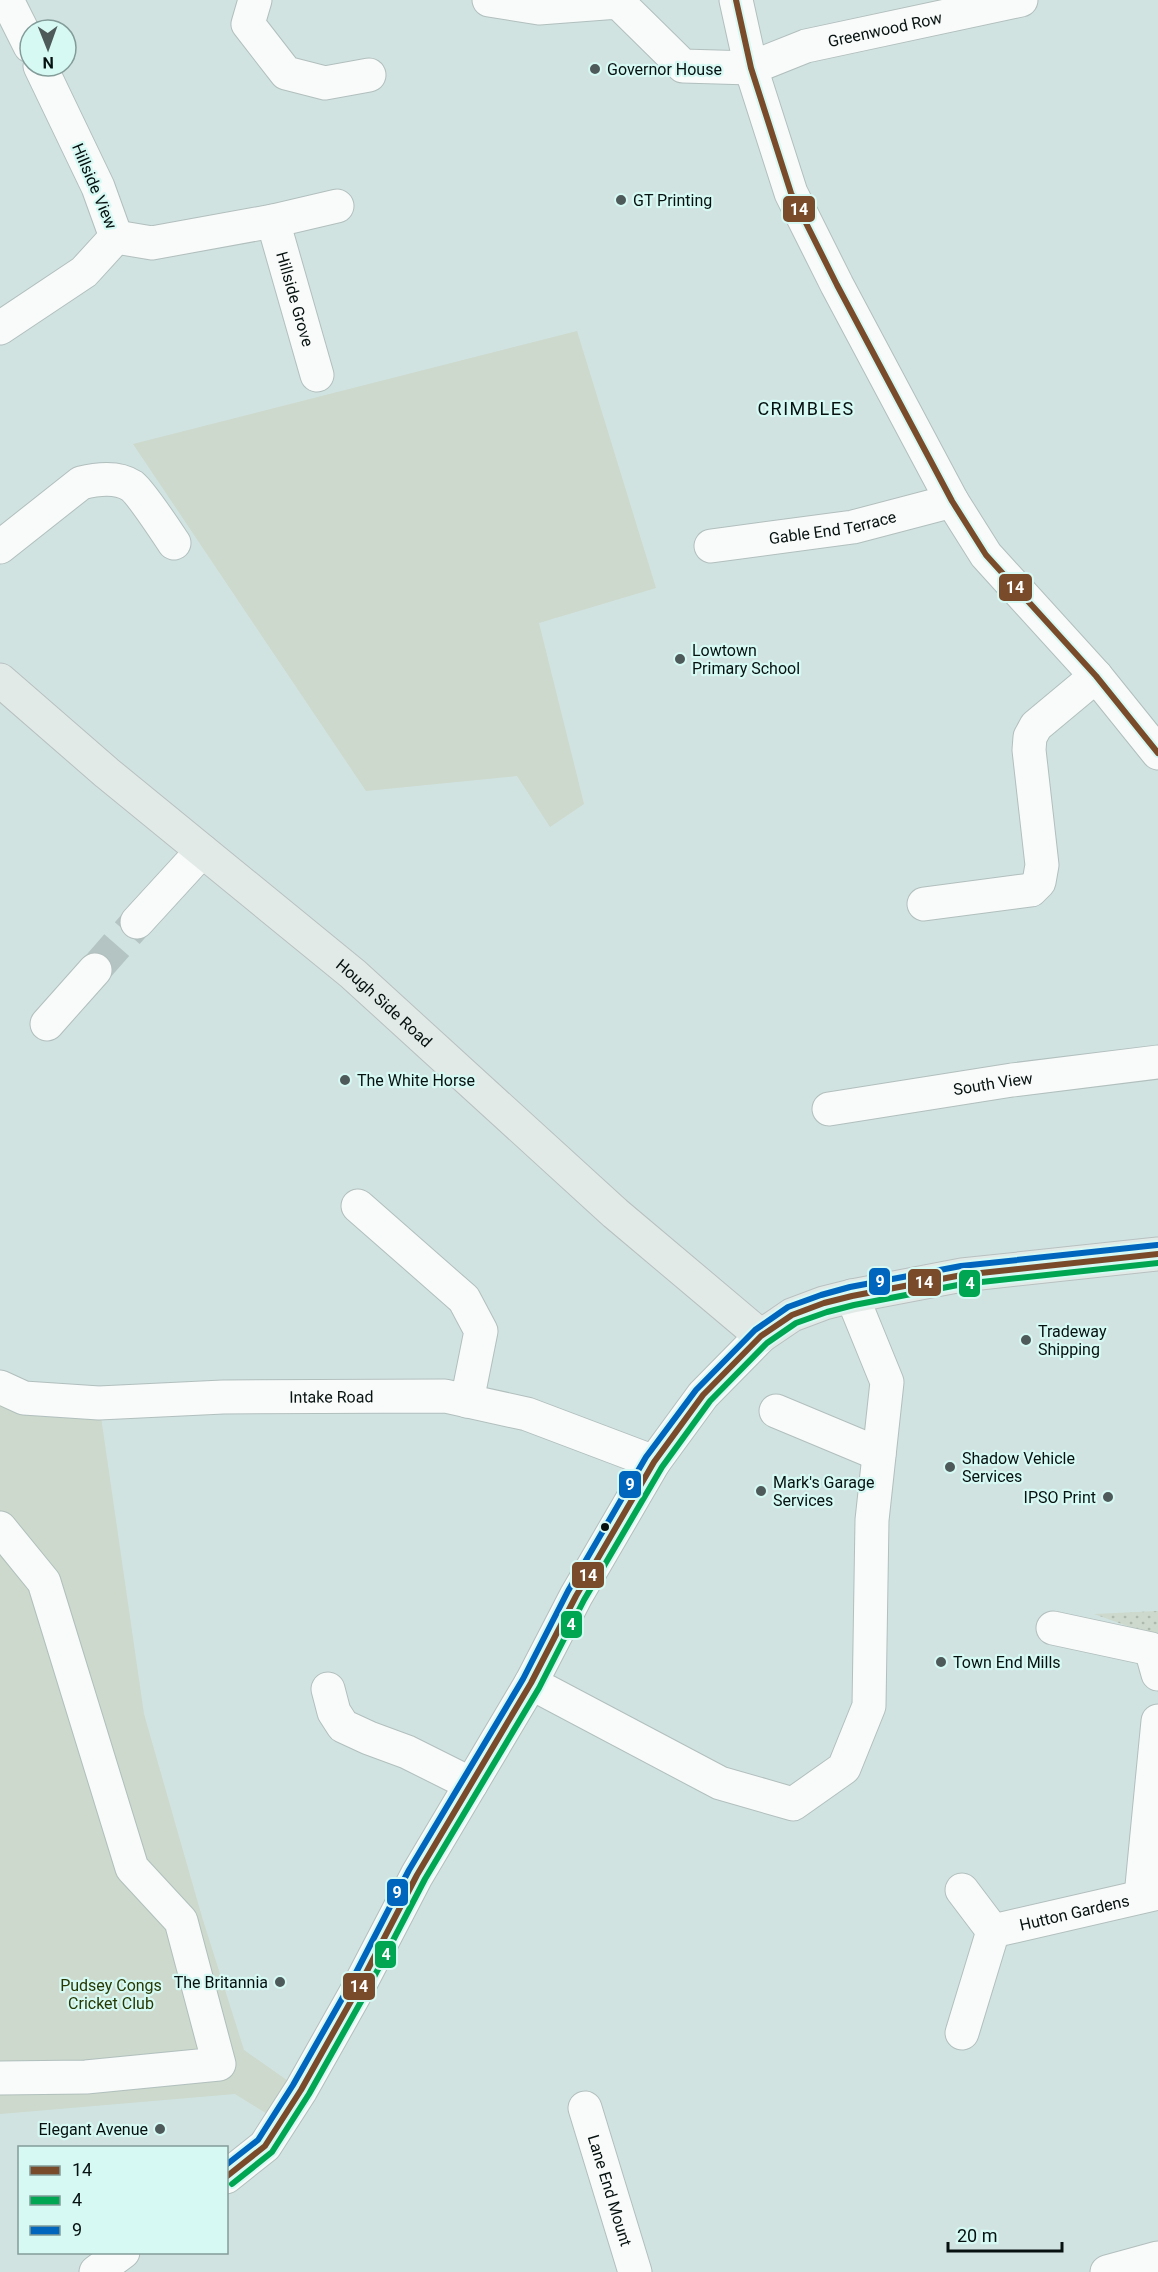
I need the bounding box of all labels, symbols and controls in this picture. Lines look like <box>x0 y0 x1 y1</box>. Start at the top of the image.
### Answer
street label: Greenwood Row <box>826 8 944 51</box>
north arrow <box>18 18 78 78</box>
text: N <box>42 53 54 72</box>
place label: Governor House <box>607 60 722 79</box>
marker: Governor House <box>588 62 602 76</box>
street label: Hillside View <box>68 140 121 232</box>
place label: GT Printing <box>633 191 712 210</box>
marker: GT Printing <box>614 193 628 207</box>
line badge: 14 <box>782 195 816 223</box>
text: 14 <box>790 200 808 219</box>
street label: Hillside Grove <box>272 249 317 349</box>
district label: CRIMBLES <box>757 398 855 419</box>
street label: Gable End Terrace <box>768 507 898 548</box>
line badge: 14 <box>998 573 1033 602</box>
text: 14 <box>1006 578 1024 597</box>
place label: Lowtown Primary School <box>692 641 800 678</box>
marker: Lowtown Primary School <box>673 652 687 666</box>
street label: Hough Side Road <box>332 955 436 1051</box>
street label: South View <box>952 1069 1034 1099</box>
place label: The White Horse <box>357 1071 475 1090</box>
marker: The White Horse <box>338 1073 352 1087</box>
line badge: 9 <box>868 1267 891 1296</box>
line badge: 14 <box>907 1268 942 1297</box>
line badge: 4 <box>958 1269 981 1298</box>
text: 9 <box>875 1272 885 1291</box>
text: 14 <box>915 1273 933 1292</box>
text: 4 <box>965 1274 975 1293</box>
place label: Tradeway Shipping <box>1038 1322 1107 1359</box>
marker: Tradeway Shipping <box>1019 1333 1033 1347</box>
street label: Intake Road <box>289 1387 373 1407</box>
place label: Shadow Vehicle Services <box>962 1449 1075 1486</box>
marker: Shadow Vehicle Services <box>943 1460 957 1474</box>
line badge: 9 <box>618 1470 642 1499</box>
place label: Mark's Garage Services <box>773 1473 874 1510</box>
text: 9 <box>625 1475 635 1494</box>
marker: Mark's Garage Services <box>754 1484 768 1498</box>
place label: IPSO Print <box>1024 1488 1096 1507</box>
marker: IPSO Print <box>1101 1490 1115 1504</box>
unlabelled marker <box>599 1521 611 1533</box>
line badge: 14 <box>571 1561 605 1589</box>
text: 14 <box>579 1566 597 1585</box>
line badge: 4 <box>560 1610 583 1639</box>
text: 4 <box>566 1615 576 1634</box>
place label: Town End Mills <box>953 1653 1061 1672</box>
marker: Town End Mills <box>934 1655 948 1669</box>
line badge: 9 <box>386 1878 409 1907</box>
text: 9 <box>392 1883 402 1902</box>
street label: Hutton Gardens <box>1018 1891 1131 1935</box>
line badge: 4 <box>374 1940 397 1969</box>
text: 4 <box>381 1945 391 1964</box>
line badge: 14 <box>342 1972 376 2001</box>
place label: The Britannia <box>174 1973 268 1992</box>
marker: The Britannia <box>273 1975 287 1989</box>
park label: Pudsey Congs Cricket Club <box>60 1976 162 2013</box>
text: 14 <box>350 1977 368 1996</box>
place label: Elegant Avenue <box>38 2120 148 2139</box>
marker: Elegant Avenue <box>153 2122 167 2136</box>
street label: Lane End Mount <box>584 2132 636 2248</box>
legend <box>18 2146 228 2254</box>
text: 14 <box>72 2159 92 2180</box>
text: 4 <box>72 2189 82 2210</box>
scale bar <box>948 2215 1062 2253</box>
text: 9 <box>72 2219 82 2240</box>
text: 20 m <box>957 2225 997 2246</box>

